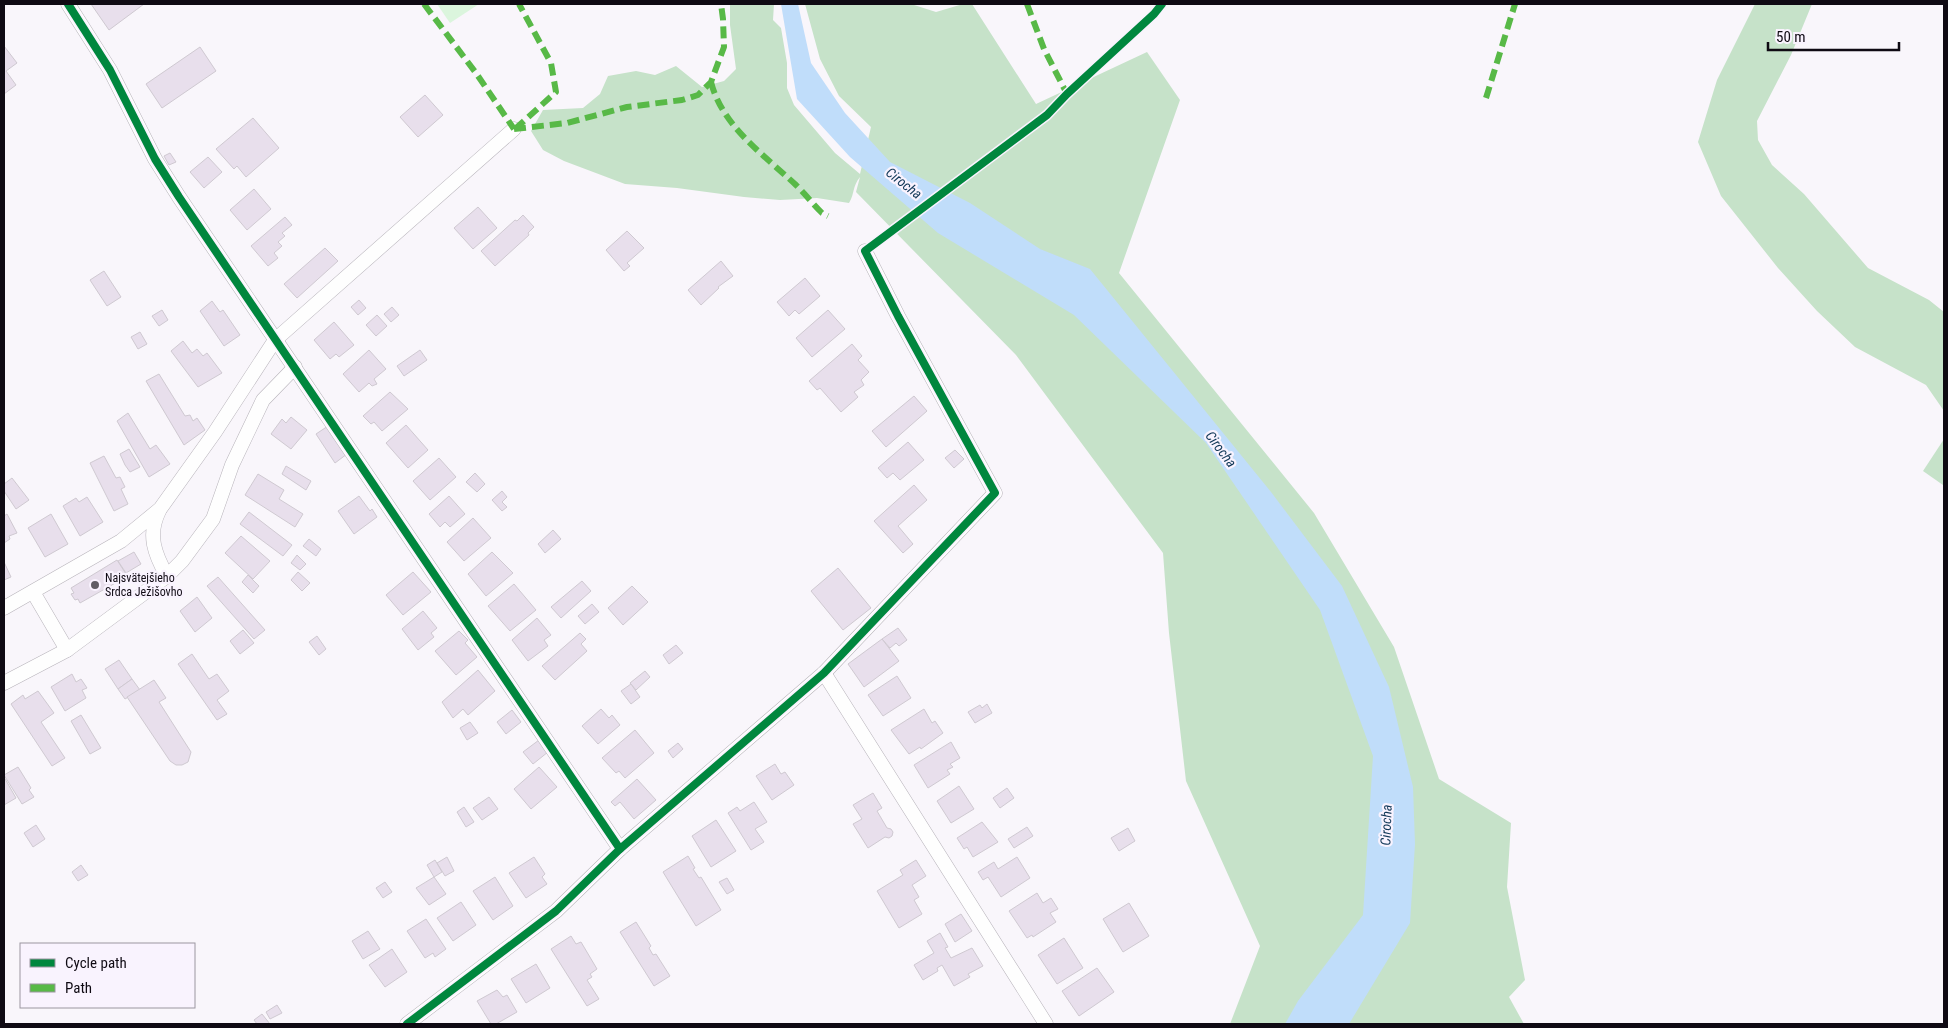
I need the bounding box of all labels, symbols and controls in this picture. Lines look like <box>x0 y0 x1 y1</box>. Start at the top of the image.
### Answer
scale bar <box>1768 20 1899 52</box>
text: 50 m <box>1776 28 1806 46</box>
water label: Cirocha <box>883 164 925 202</box>
water label: Cirocha <box>1202 428 1240 470</box>
place label: Najsvätejšieho Srdca Ježišovho <box>105 571 183 599</box>
marker: Najsvätejšieho Srdca Ježišovho <box>89 579 101 591</box>
water label: Cirocha <box>1377 804 1395 846</box>
legend <box>20 943 195 1008</box>
text: Cycle path <box>65 954 127 972</box>
text: Path <box>65 979 92 997</box>

